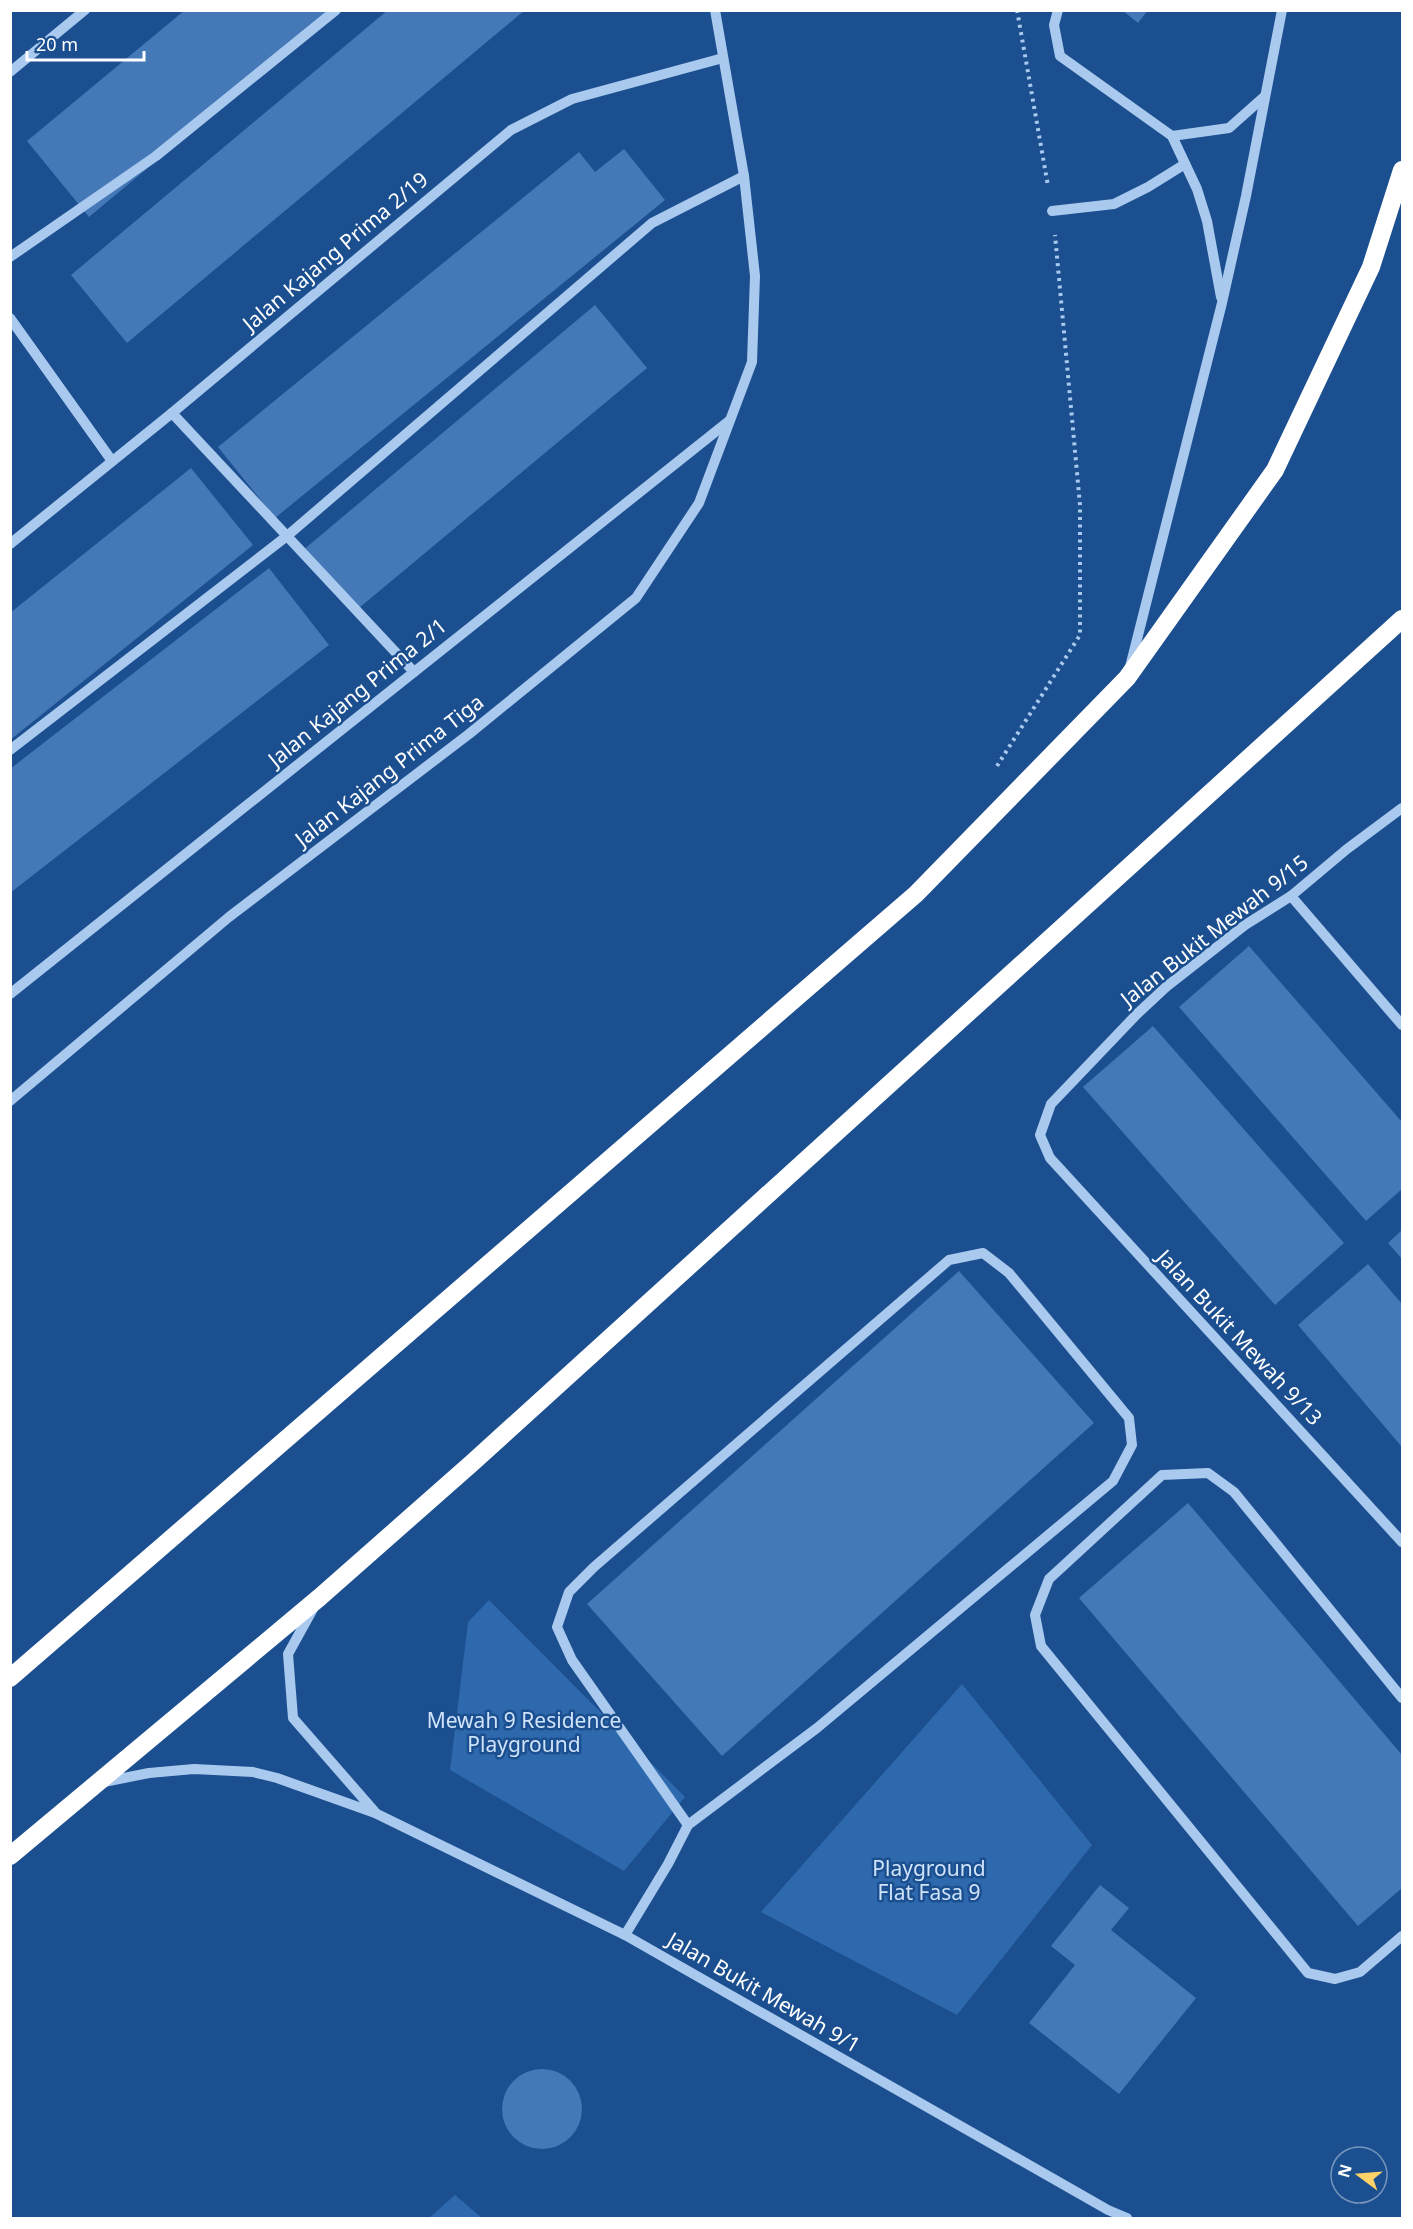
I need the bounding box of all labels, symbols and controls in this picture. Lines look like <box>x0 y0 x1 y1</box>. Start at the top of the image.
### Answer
scale bar <box>27 24 144 62</box>
text: 20 m <box>36 32 78 56</box>
street label: Jalan Kajang Prima 2/19 <box>235 165 434 338</box>
street label: Jalan Kajang Prima 2/1 <box>260 611 452 774</box>
street label: Jalan Kajang Prima Tiga <box>287 688 489 854</box>
street label: Jalan Bukit Mewah 9/15 <box>1113 848 1313 1013</box>
street label: Jalan Bukit Mewah 9/13 <box>1150 1242 1329 1431</box>
park label: Mewah 9 Residence Playground <box>427 1706 621 1758</box>
park label: Playground Flat Fasa 9 <box>872 1854 986 1906</box>
street label: Jalan Bukit Mewah 9/1 <box>661 1924 866 2059</box>
north arrow <box>1329 2145 1389 2205</box>
text: N <box>1332 2162 1357 2180</box>

